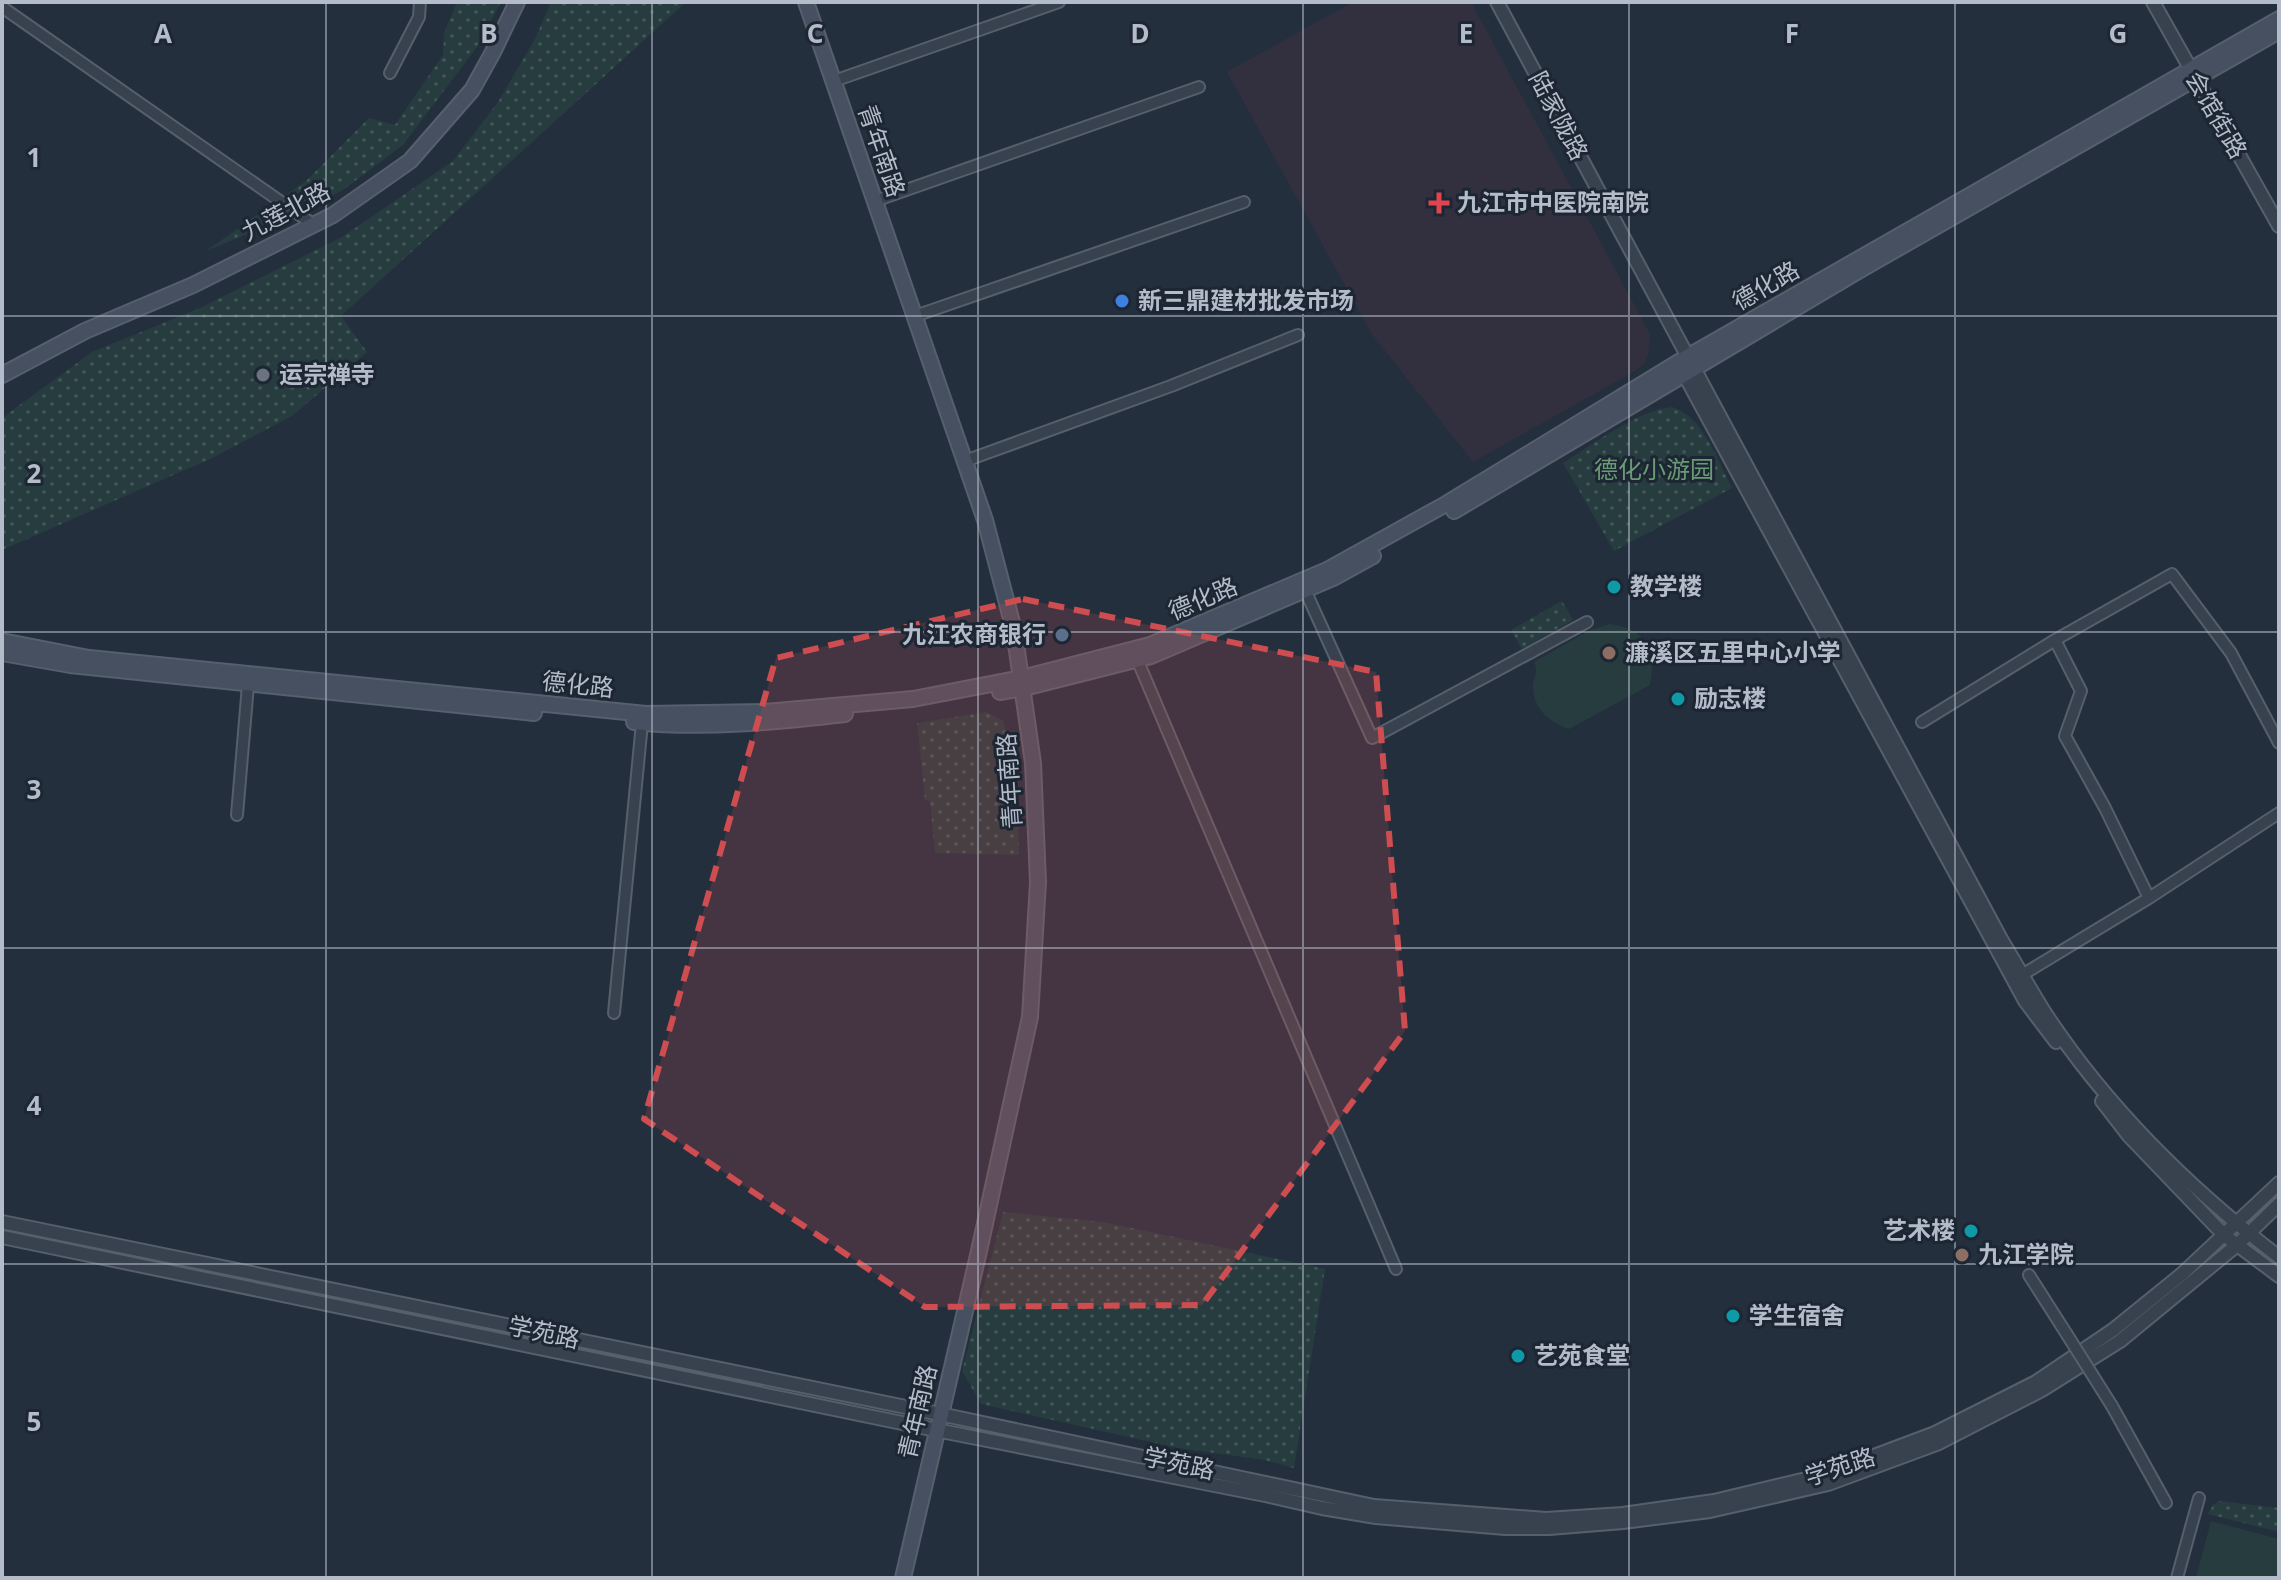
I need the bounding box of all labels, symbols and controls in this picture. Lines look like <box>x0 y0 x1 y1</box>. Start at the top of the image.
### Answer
text: A <box>154 15 172 51</box>
text: B <box>480 15 498 51</box>
text: C <box>807 15 823 51</box>
text: D <box>1130 15 1150 51</box>
text: E <box>1459 15 1473 51</box>
text: F <box>1785 15 1799 51</box>
text: G <box>2109 15 2127 51</box>
street label: 会馆街路 <box>2179 64 2256 164</box>
street label: 陆家陇路 <box>1522 65 1596 165</box>
street label: 青年南路 <box>851 100 914 201</box>
text: 1 <box>27 139 41 175</box>
street label: 九莲北路 <box>235 174 335 248</box>
place label: 九江市中医院南院 <box>1457 185 1649 218</box>
marker: 九江市中医院南院 <box>1428 192 1450 214</box>
street label: 德化路 <box>1726 252 1805 317</box>
place label: 新三鼎建材批发市场 <box>1138 283 1354 316</box>
marker: 新三鼎建材批发市场 <box>1113 292 1131 310</box>
place label: 运宗禅寺 <box>279 357 375 390</box>
marker: 运宗禅寺 <box>254 366 272 384</box>
park label: 德化小游园 <box>1594 452 1714 485</box>
text: 2 <box>27 455 42 491</box>
street label: 德化路 <box>1163 568 1242 627</box>
place label: 教学楼 <box>1630 569 1702 602</box>
marker: 教学楼 <box>1605 578 1623 596</box>
place label: 九江农商银行 <box>902 617 1046 650</box>
marker: 九江农商银行 <box>1053 626 1071 644</box>
place label: 濂溪区五里中心小学 <box>1625 635 1841 668</box>
marker: 濂溪区五里中心小学 <box>1600 644 1618 662</box>
street label: 德化路 <box>541 663 616 704</box>
place label: 励志楼 <box>1694 681 1766 714</box>
marker: 励志楼 <box>1669 690 1687 708</box>
street label: 青年南路 <box>989 732 1028 830</box>
text: 3 <box>27 771 41 807</box>
text: 4 <box>27 1087 42 1123</box>
place label: 艺术楼 <box>1883 1213 1955 1246</box>
marker: 艺术楼 <box>1962 1222 1980 1240</box>
place label: 九江学院 <box>1978 1237 2074 1270</box>
marker: 九江学院 <box>1953 1246 1971 1264</box>
place label: 学生宿舍 <box>1749 1298 1845 1331</box>
marker: 学生宿舍 <box>1724 1307 1742 1325</box>
street label: 学苑路 <box>506 1308 583 1355</box>
place label: 艺苑食堂 <box>1534 1338 1630 1371</box>
marker: 艺苑食堂 <box>1509 1347 1527 1365</box>
street label: 青年南路 <box>890 1361 943 1462</box>
text: 5 <box>27 1403 41 1439</box>
street label: 学苑路 <box>1141 1439 1218 1486</box>
street label: 学苑路 <box>1800 1439 1879 1492</box>

